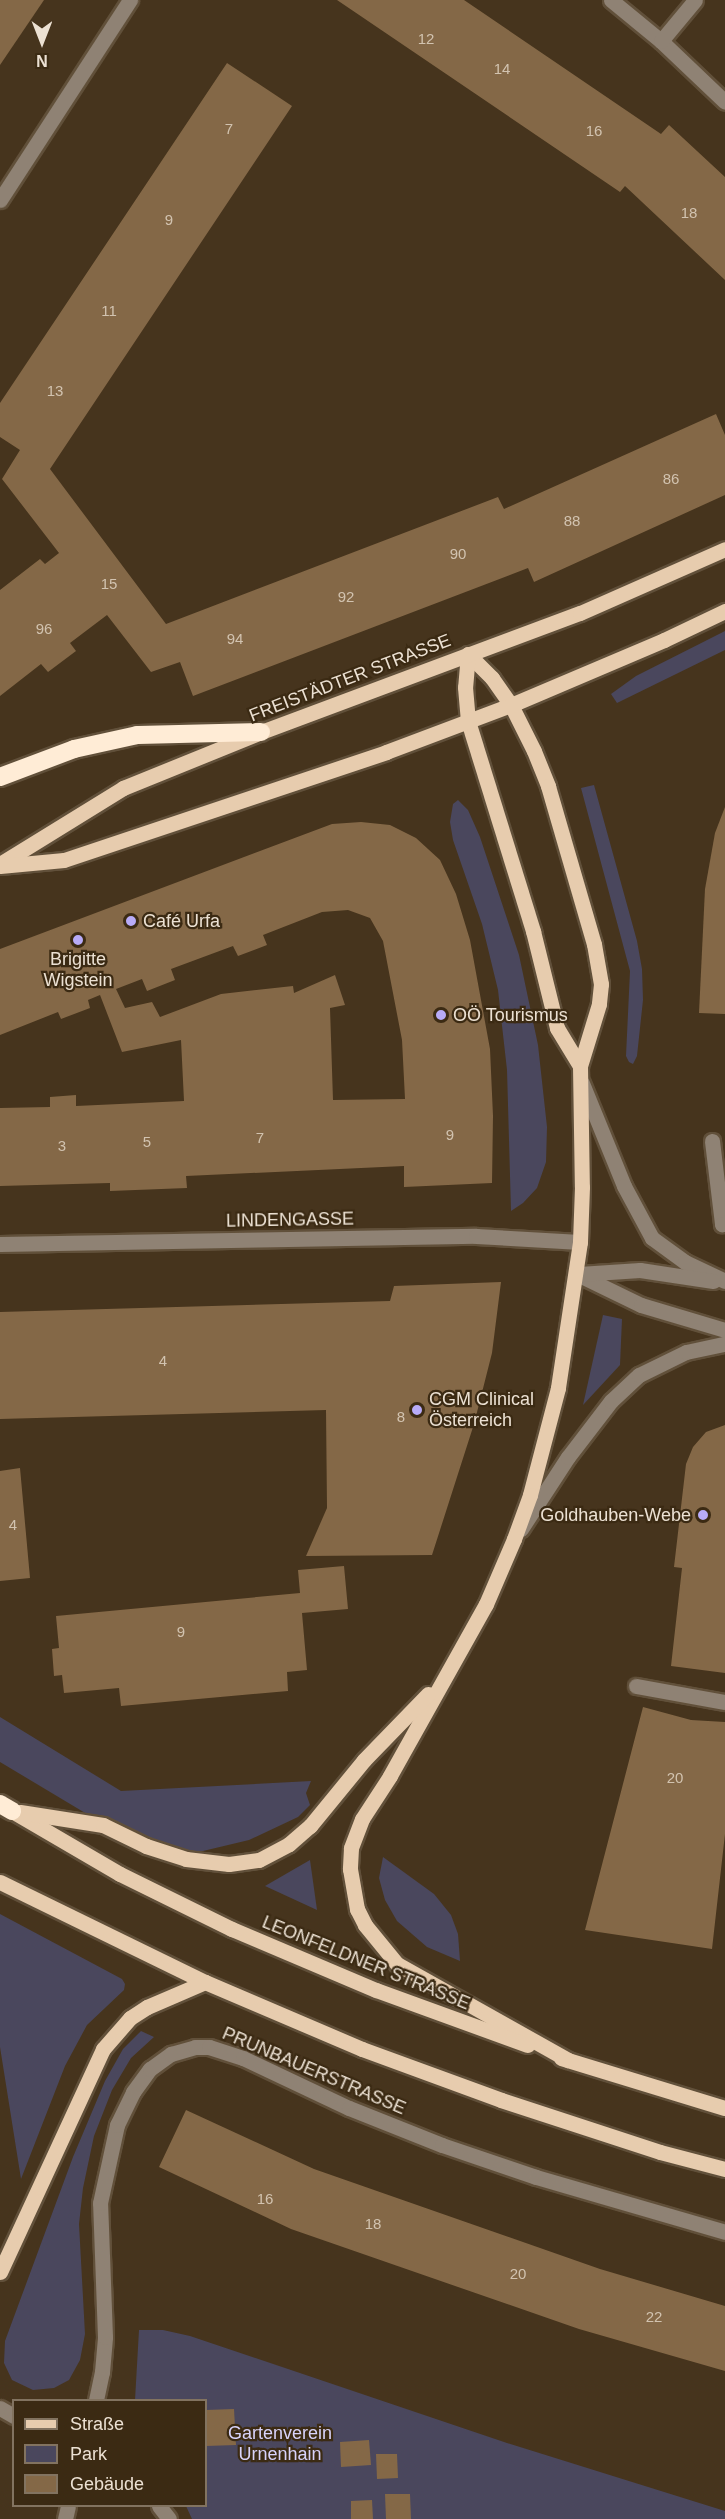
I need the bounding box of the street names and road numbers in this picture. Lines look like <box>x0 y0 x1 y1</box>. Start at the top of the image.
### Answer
street label: FREISTÄDTER STRASSE <box>246 630 454 726</box>
street label: LINDENGASSE <box>226 1208 354 1232</box>
street label: LEONFELDNER STRASSE <box>259 1911 473 2015</box>
street label: PRUNBAUERSTRASSE <box>219 2023 409 2119</box>

